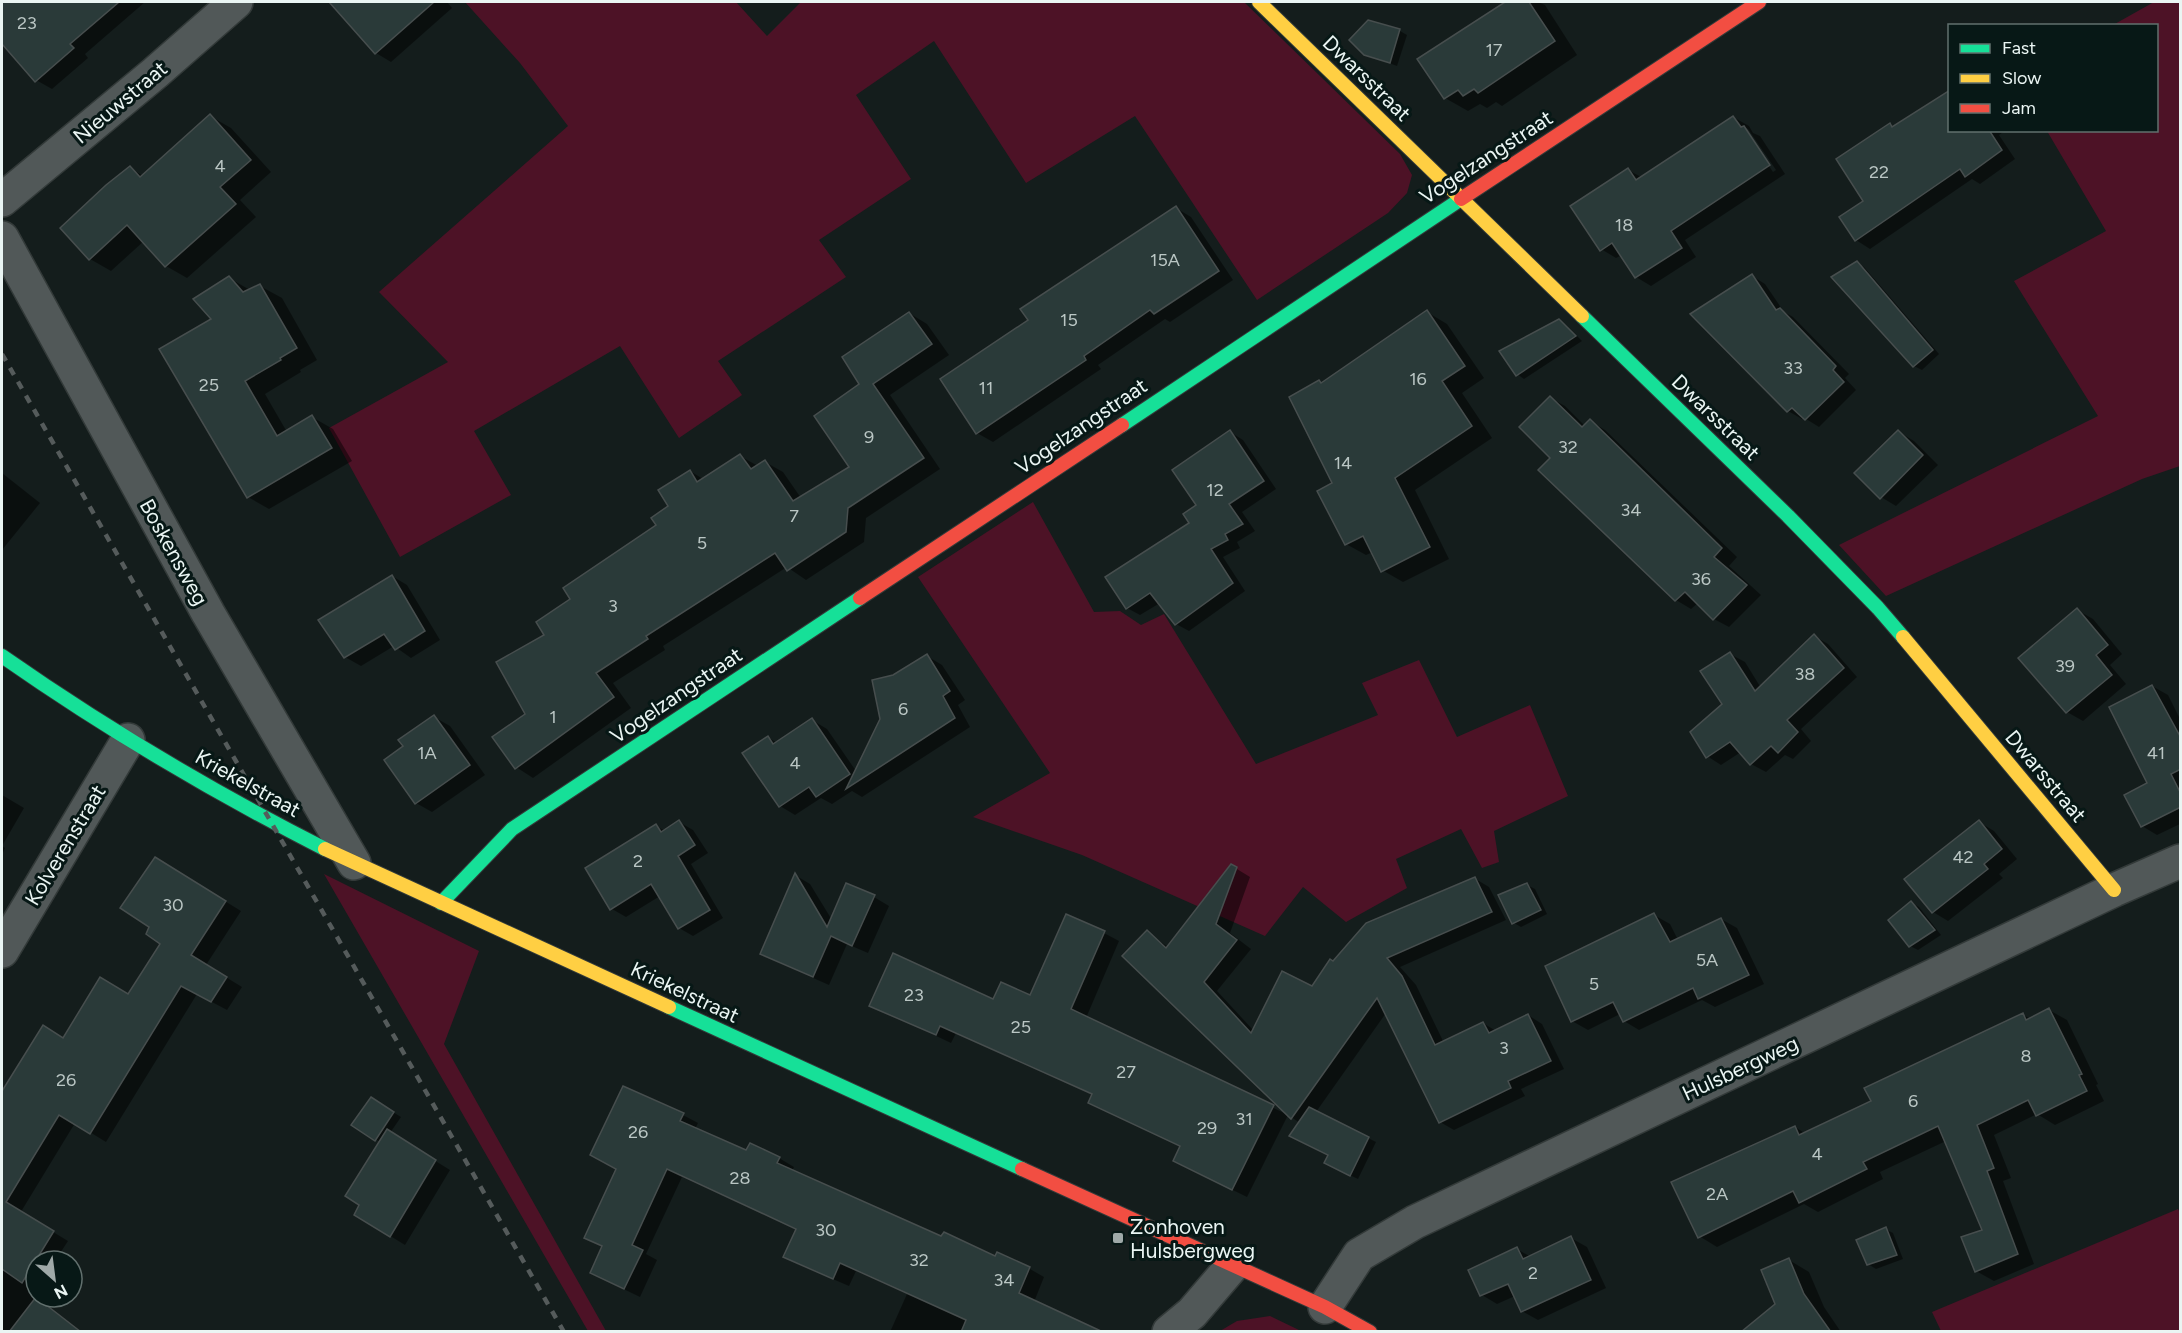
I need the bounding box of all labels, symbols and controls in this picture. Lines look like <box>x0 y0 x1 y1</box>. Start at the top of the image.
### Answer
house number: 23 <box>17 12 37 34</box>
legend <box>1948 24 2158 132</box>
street label: Dwarsstraat <box>1318 30 1416 126</box>
text: Fast <box>2002 37 2036 59</box>
house number: 17 <box>1485 39 1503 61</box>
street label: Nieuwstraat <box>68 55 172 149</box>
text: Slow <box>2002 67 2041 89</box>
text: Jam <box>2002 97 2036 119</box>
street label: Vogelzangstraat <box>1415 105 1557 209</box>
house number: 4 <box>214 155 226 177</box>
house number: 22 <box>1869 161 1889 183</box>
house number: 18 <box>1615 214 1633 236</box>
house number: 15A <box>1150 249 1180 271</box>
house number: 15 <box>1060 309 1078 331</box>
house number: 33 <box>1783 357 1803 379</box>
house number: 16 <box>1409 368 1427 390</box>
street label: Dwarsstraat <box>1667 369 1765 465</box>
street label: Vogelzangstraat <box>1010 373 1152 479</box>
house number: 25 <box>199 374 219 396</box>
house number: 11 <box>979 377 993 399</box>
house number: 9 <box>864 426 874 448</box>
house number: 32 <box>1558 436 1578 458</box>
house number: 14 <box>1334 452 1352 474</box>
house number: 12 <box>1206 479 1224 501</box>
street label: Boskensweg <box>135 494 213 610</box>
house number: 34 <box>1621 499 1641 521</box>
house number: 7 <box>789 505 799 527</box>
house number: 5 <box>697 532 707 554</box>
house number: 36 <box>1691 568 1711 590</box>
house number: 3 <box>608 595 618 617</box>
street label: Vogelzangstraat <box>605 642 747 748</box>
house number: 39 <box>2055 655 2075 677</box>
house number: 38 <box>1795 663 1815 685</box>
house number: 6 <box>898 698 908 720</box>
house number: 1 <box>549 706 557 728</box>
street label: Dwarsstraat <box>2000 725 2092 827</box>
house number: 1A <box>417 742 437 764</box>
house number: 41 <box>2147 742 2165 764</box>
street label: Kriekelstraat <box>191 744 305 822</box>
house number: 4 <box>789 752 801 774</box>
street label: Kolverenstraat <box>19 780 111 910</box>
house number: 42 <box>1952 846 1974 868</box>
house number: 2 <box>633 850 643 872</box>
house number: 30 <box>162 894 184 916</box>
house number: 5A <box>1696 949 1718 971</box>
street label: Kriekelstraat <box>627 956 743 1028</box>
house number: 5 <box>1589 973 1599 995</box>
house number: 23 <box>904 984 924 1006</box>
house number: 25 <box>1011 1016 1031 1038</box>
street label: Hulsbergweg <box>1678 1030 1802 1106</box>
house number: 3 <box>1499 1037 1509 1059</box>
house number: 8 <box>2020 1045 2032 1067</box>
house number: 27 <box>1116 1061 1136 1083</box>
house number: 26 <box>56 1069 76 1091</box>
house number: 6 <box>1908 1090 1918 1112</box>
house number: 31 <box>1235 1108 1253 1130</box>
house number: 29 <box>1197 1117 1217 1139</box>
house number: 26 <box>628 1121 648 1143</box>
house number: 4 <box>1811 1143 1823 1165</box>
house number: 28 <box>729 1167 751 1189</box>
house number: 2A <box>1706 1183 1728 1205</box>
place label: Zonhoven Hulsbergweg <box>1130 1214 1255 1263</box>
house number: 30 <box>815 1219 837 1241</box>
marker: Zonhoven Hulsbergweg <box>1111 1231 1125 1245</box>
north arrow <box>24 1249 84 1309</box>
house number: 32 <box>909 1249 929 1271</box>
house number: 2 <box>1528 1262 1538 1284</box>
house number: 34 <box>994 1269 1014 1291</box>
text: N <box>51 1281 71 1303</box>

